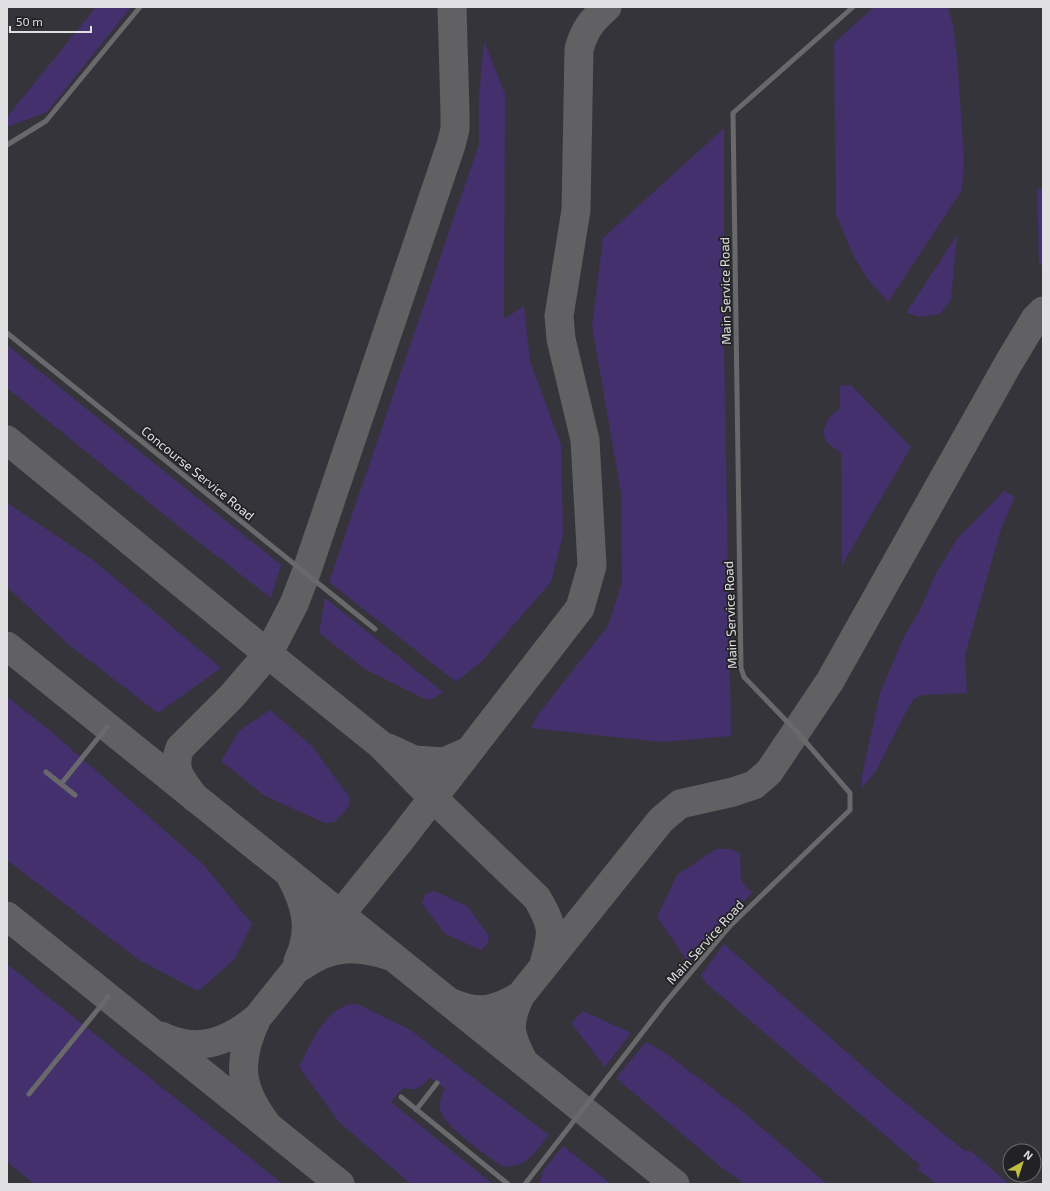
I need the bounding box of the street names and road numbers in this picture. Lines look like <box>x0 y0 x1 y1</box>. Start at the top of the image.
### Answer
street label: Main Service Road <box>716 237 734 345</box>
street label: Concourse Service Road <box>138 422 258 524</box>
street label: Main Service Road <box>720 561 740 669</box>
street label: Main Service Road <box>663 897 747 987</box>

